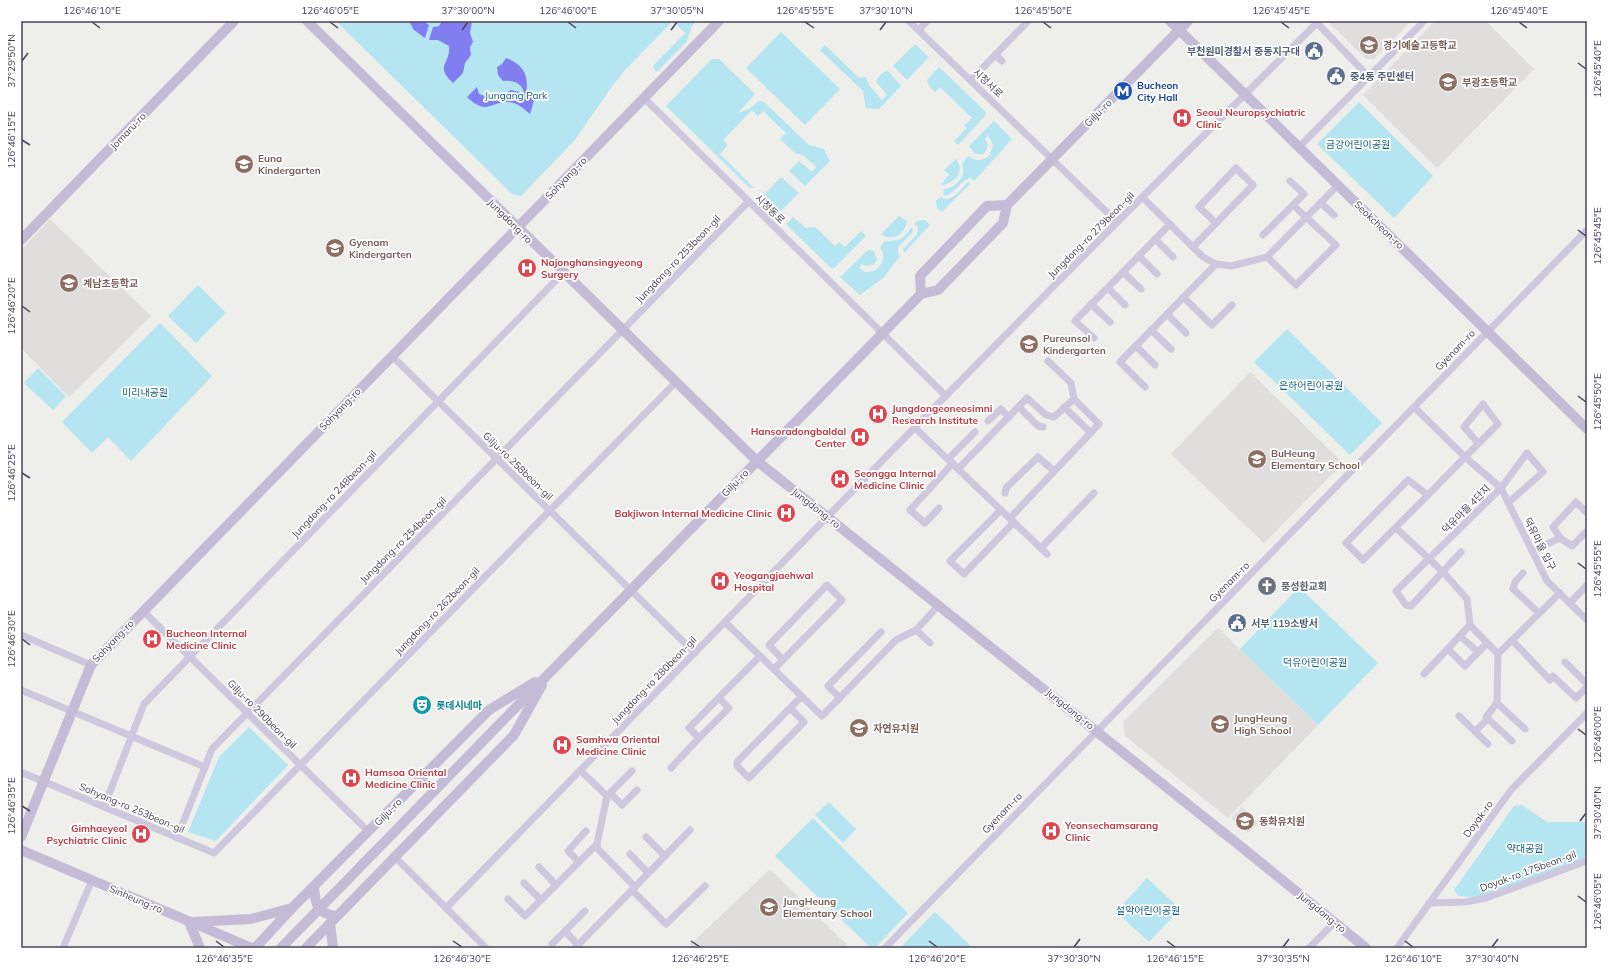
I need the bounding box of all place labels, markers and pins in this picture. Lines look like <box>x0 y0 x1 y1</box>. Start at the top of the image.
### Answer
school or university icon: 경기예술고등학교 <box>1358 34 1380 56</box>
place label: 경기예술고등학교 <box>1383 39 1457 52</box>
public building icon: 부천원미경찰서 중동지구대 <box>1303 40 1325 62</box>
place label: 부천원미경찰서 중동지구대 <box>1187 45 1300 58</box>
public building icon: 중4동 주민센터 <box>1325 65 1347 87</box>
place label: 중4동 주민센터 <box>1350 70 1414 83</box>
school or university icon: 부광초등학교 <box>1437 71 1459 93</box>
place label: 부광초등학교 <box>1462 76 1517 89</box>
place label: Bucheon City Hall <box>1137 79 1178 104</box>
metro station icon: Bucheon City Hall <box>1112 80 1134 102</box>
place label: Seoul Neuropsychiatric Clinic <box>1196 106 1306 131</box>
hospital icon: Seoul Neuropsychiatric Clinic <box>1171 107 1193 129</box>
place label: Euna Kindergarten <box>258 152 321 177</box>
school or university icon: Euna Kindergarten <box>233 153 255 175</box>
place label: Gyenam Kindergarten <box>349 236 412 261</box>
school or university icon: Gyenam Kindergarten <box>324 237 346 259</box>
place label: Najonghansingyeong Surgery <box>541 256 643 281</box>
hospital icon: Najonghansingyeong Surgery <box>516 257 538 279</box>
school or university icon: 계남초등학교 <box>58 272 80 294</box>
place label: 계남초등학교 <box>83 277 138 290</box>
place label: Pureunsol Kindergarten <box>1043 332 1106 357</box>
school or university icon: Pureunsol Kindergarten <box>1018 333 1040 355</box>
place label: Jungdongeoneosimni Research Institute <box>892 402 992 427</box>
hospital icon: Jungdongeoneosimni Research Institute <box>867 403 889 425</box>
place label: Hansoradongbaldal Center <box>751 425 846 450</box>
hospital icon: Hansoradongbaldal Center <box>849 426 871 448</box>
place label: BuHeung Elementary School <box>1271 447 1360 472</box>
school or university icon: BuHeung Elementary School <box>1246 448 1268 470</box>
place label: Seongga Internal Medicine Clinic <box>854 467 936 492</box>
hospital icon: Seongga Internal Medicine Clinic <box>829 468 851 490</box>
hospital icon: Bakjiwon Internal Medicine Clinic <box>775 502 797 524</box>
place label: Bakjiwon Internal Medicine Clinic <box>615 507 772 520</box>
place label: Yeogangjaehwal Hospital <box>733 569 813 594</box>
hospital icon: Yeogangjaehwal Hospital <box>709 570 731 592</box>
church icon: 풍성한교회 <box>1256 575 1278 597</box>
place label: 풍성한교회 <box>1281 580 1327 593</box>
public building icon: 서부 119소방서 <box>1226 612 1248 634</box>
place label: 서부 119소방서 <box>1251 617 1318 630</box>
place label: Bucheon Internal Medicine Clinic <box>166 627 247 652</box>
hospital icon: Bucheon Internal Medicine Clinic <box>141 628 163 650</box>
theatre icon: 롯데시네마 <box>411 694 433 716</box>
place label: 롯데시네마 <box>436 699 482 712</box>
place label: JungHeung High School <box>1234 712 1291 737</box>
school or university icon: JungHeung High School <box>1209 713 1231 735</box>
school or university icon: 자연유치원 <box>848 717 870 739</box>
place label: 자연유치원 <box>873 722 919 735</box>
place label: Samhwa Oriental Medicine Clinic <box>576 733 660 758</box>
hospital icon: Samhwa Oriental Medicine Clinic <box>551 734 573 756</box>
place label: Hamsoa Oriental Medicine Clinic <box>365 766 446 791</box>
hospital icon: Hamsoa Oriental Medicine Clinic <box>340 767 362 789</box>
school or university icon: 동화유치원 <box>1234 810 1256 832</box>
place label: 동화유치원 <box>1259 815 1305 828</box>
place label: Yeonsechamsarang Clinic <box>1064 819 1158 844</box>
hospital icon: Yeonsechamsarang Clinic <box>1040 820 1062 842</box>
place label: Gimhaeyeol Psychiatric Clinic <box>47 822 127 847</box>
hospital icon: Gimhaeyeol Psychiatric Clinic <box>130 823 152 845</box>
place label: JungHeung Elementary School <box>783 895 872 920</box>
school or university icon: JungHeung Elementary School <box>758 896 780 918</box>

